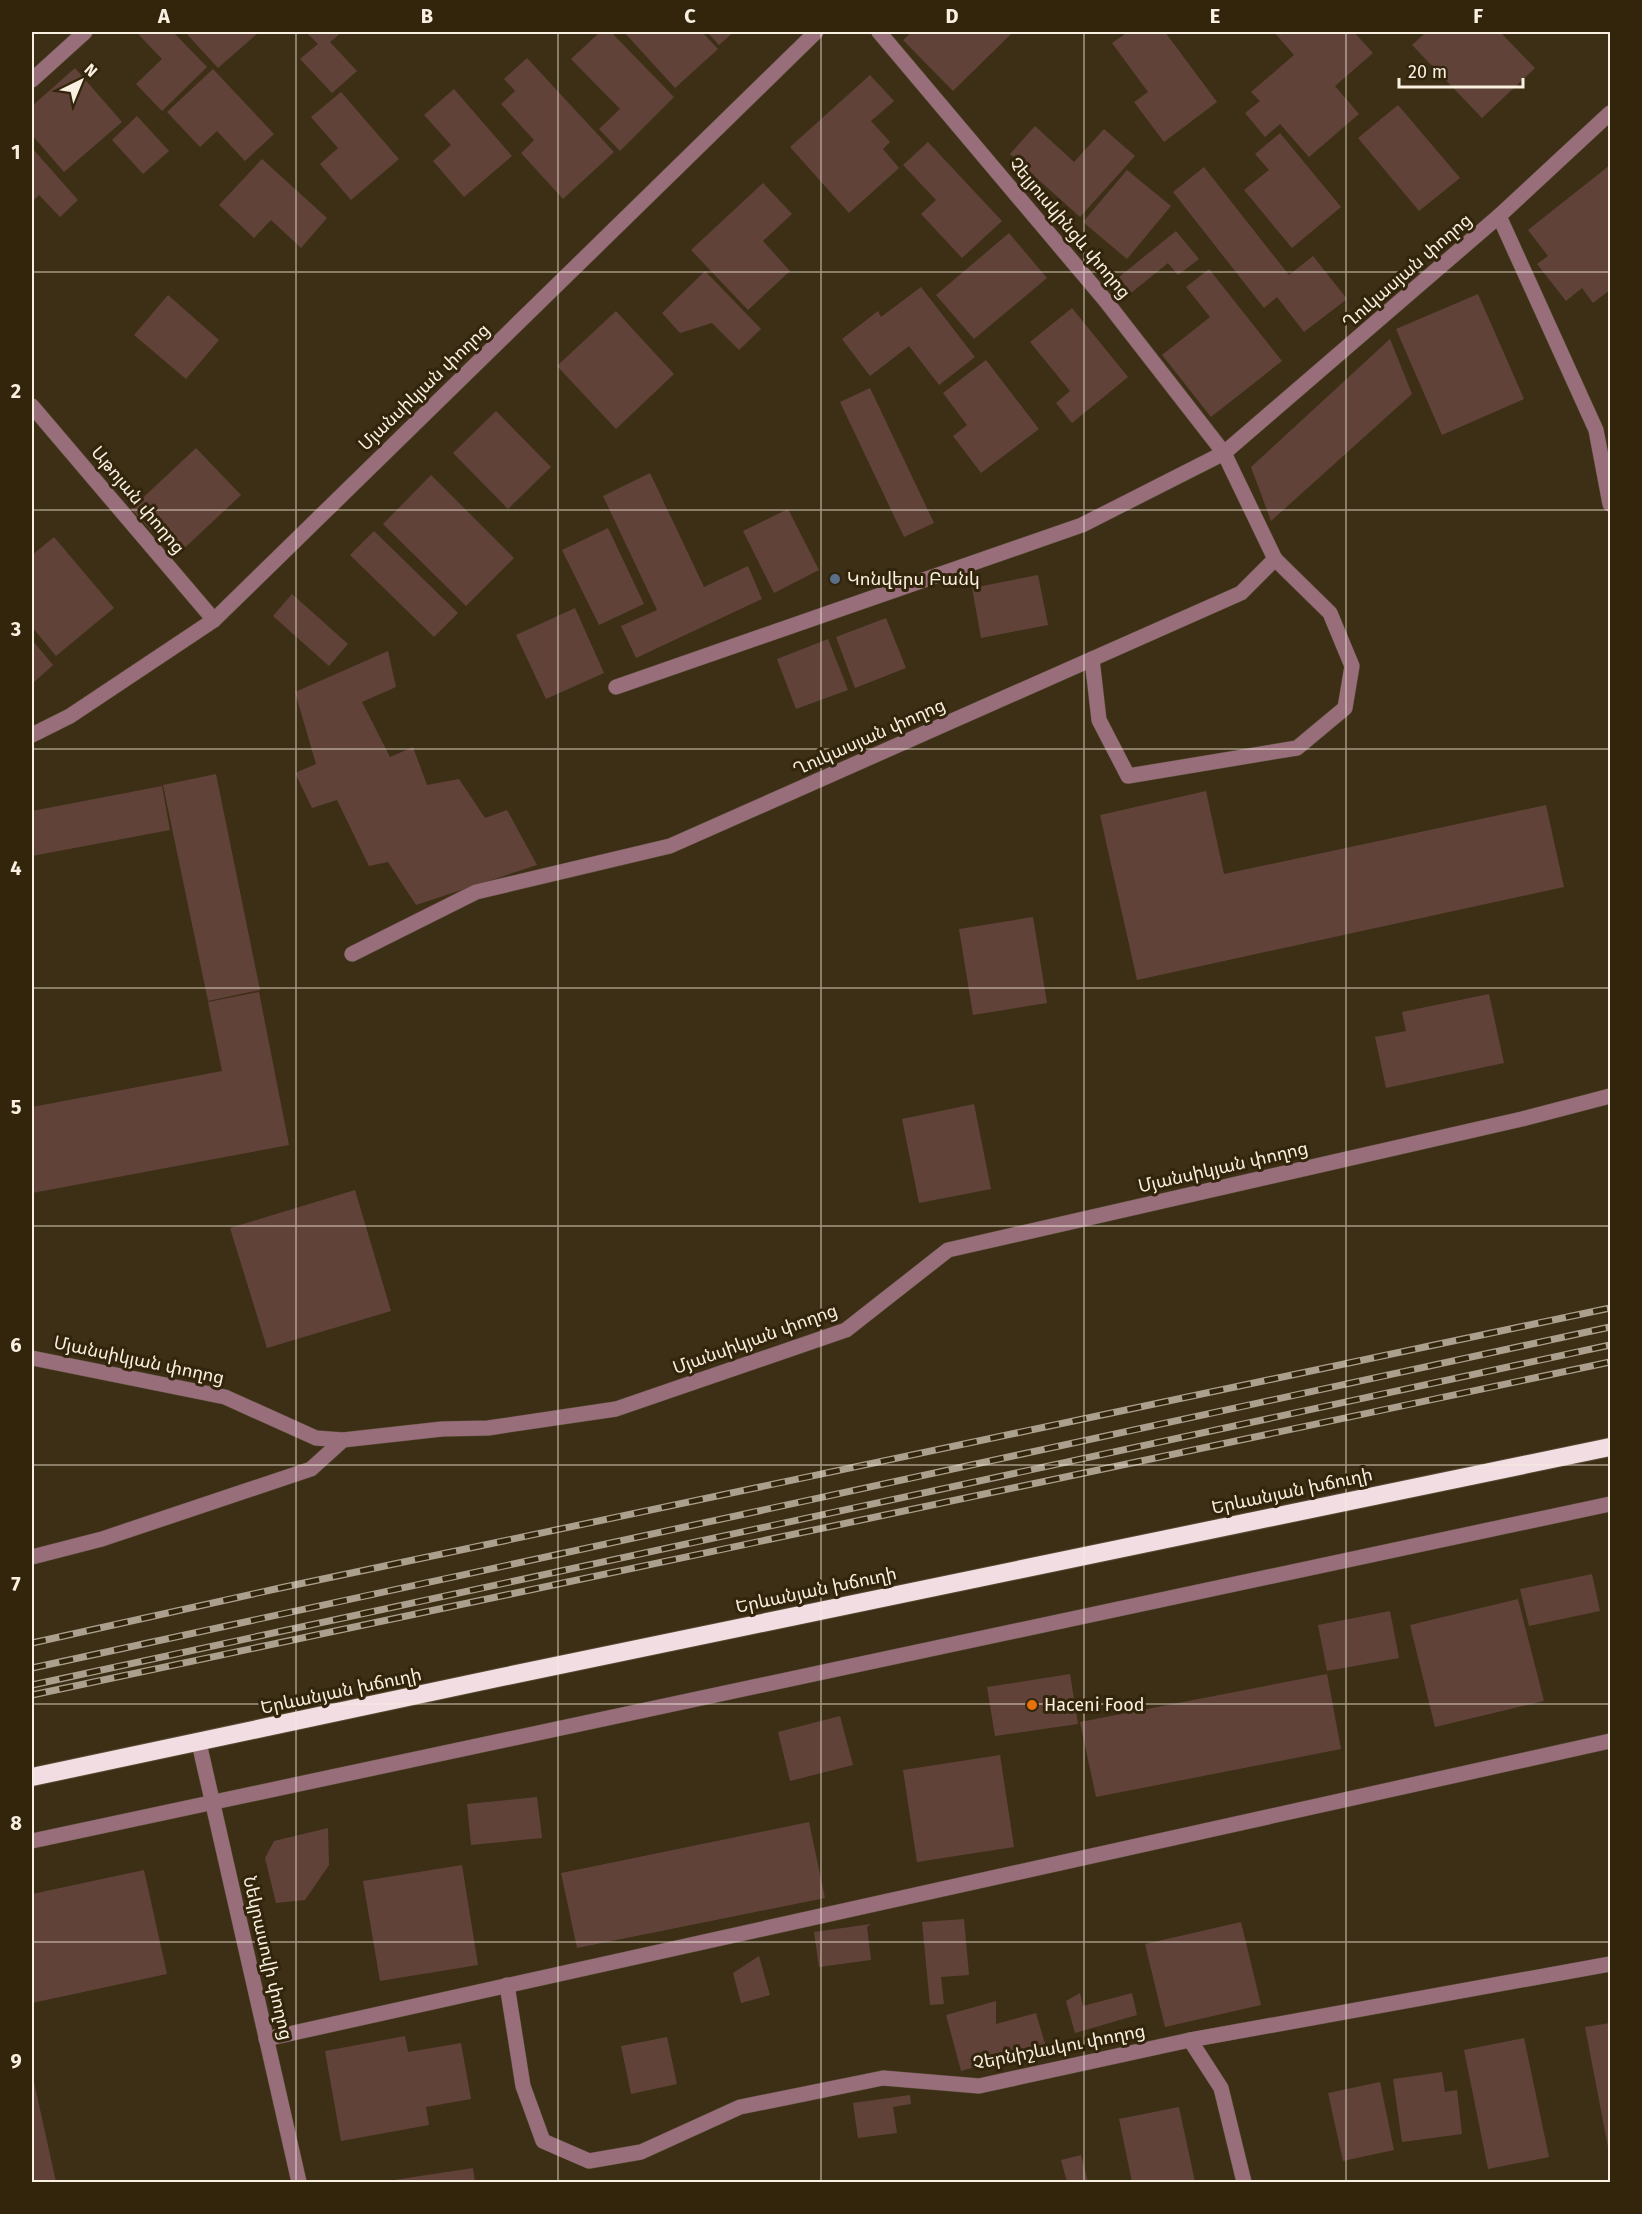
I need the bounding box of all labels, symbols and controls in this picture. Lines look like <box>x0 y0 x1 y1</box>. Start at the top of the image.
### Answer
text: A <box>157 4 171 28</box>
text: B <box>421 4 433 28</box>
text: C <box>684 4 696 28</box>
text: D <box>945 4 959 28</box>
text: E <box>1210 4 1220 28</box>
text: F <box>1473 4 1483 28</box>
north arrow <box>51 51 111 111</box>
scale bar <box>1399 51 1524 89</box>
text: N <box>81 60 101 81</box>
text: 20 m <box>1408 61 1447 83</box>
text: 1 <box>11 140 21 164</box>
street label: Չելյուսկինցև փողոց <box>1004 153 1136 303</box>
street label: Ղուկասյան փողոց <box>1338 209 1476 333</box>
street label: Մյանսիկյան փողոց <box>354 319 494 455</box>
text: 2 <box>11 379 21 403</box>
street label: Աթոյան փողոց <box>87 442 189 558</box>
place label: Կոնվերս Բանկ <box>847 568 980 590</box>
marker: Կոնվերս Բանկ <box>828 572 842 586</box>
text: 3 <box>10 617 21 641</box>
street label: Ղուկասյան փողոց <box>789 694 949 780</box>
text: 4 <box>10 856 22 880</box>
text: 5 <box>11 1095 22 1119</box>
street label: Մյանսիկյան փողոց <box>1136 1137 1310 1197</box>
street label: Մյանսիկյան փողոց <box>670 1299 840 1379</box>
street label: Մյանսիկյան փողոց <box>52 1331 226 1389</box>
text: 6 <box>10 1333 22 1357</box>
street label: Երևանյան խճուղի <box>1209 1463 1375 1519</box>
street label: Երևանյան խճուղի <box>733 1562 899 1618</box>
text: 7 <box>11 1572 21 1596</box>
street label: Երևանյան խճուղի <box>258 1663 424 1719</box>
place label: Haceni Food <box>1044 1694 1144 1716</box>
marker: Haceni Food <box>1025 1698 1039 1712</box>
text: 8 <box>10 1811 22 1835</box>
street label: Նեկրասովի փողոց <box>238 1874 298 2042</box>
street label: Չերնիշևսկու փողոց <box>971 2019 1147 2075</box>
text: 9 <box>10 2049 22 2073</box>

